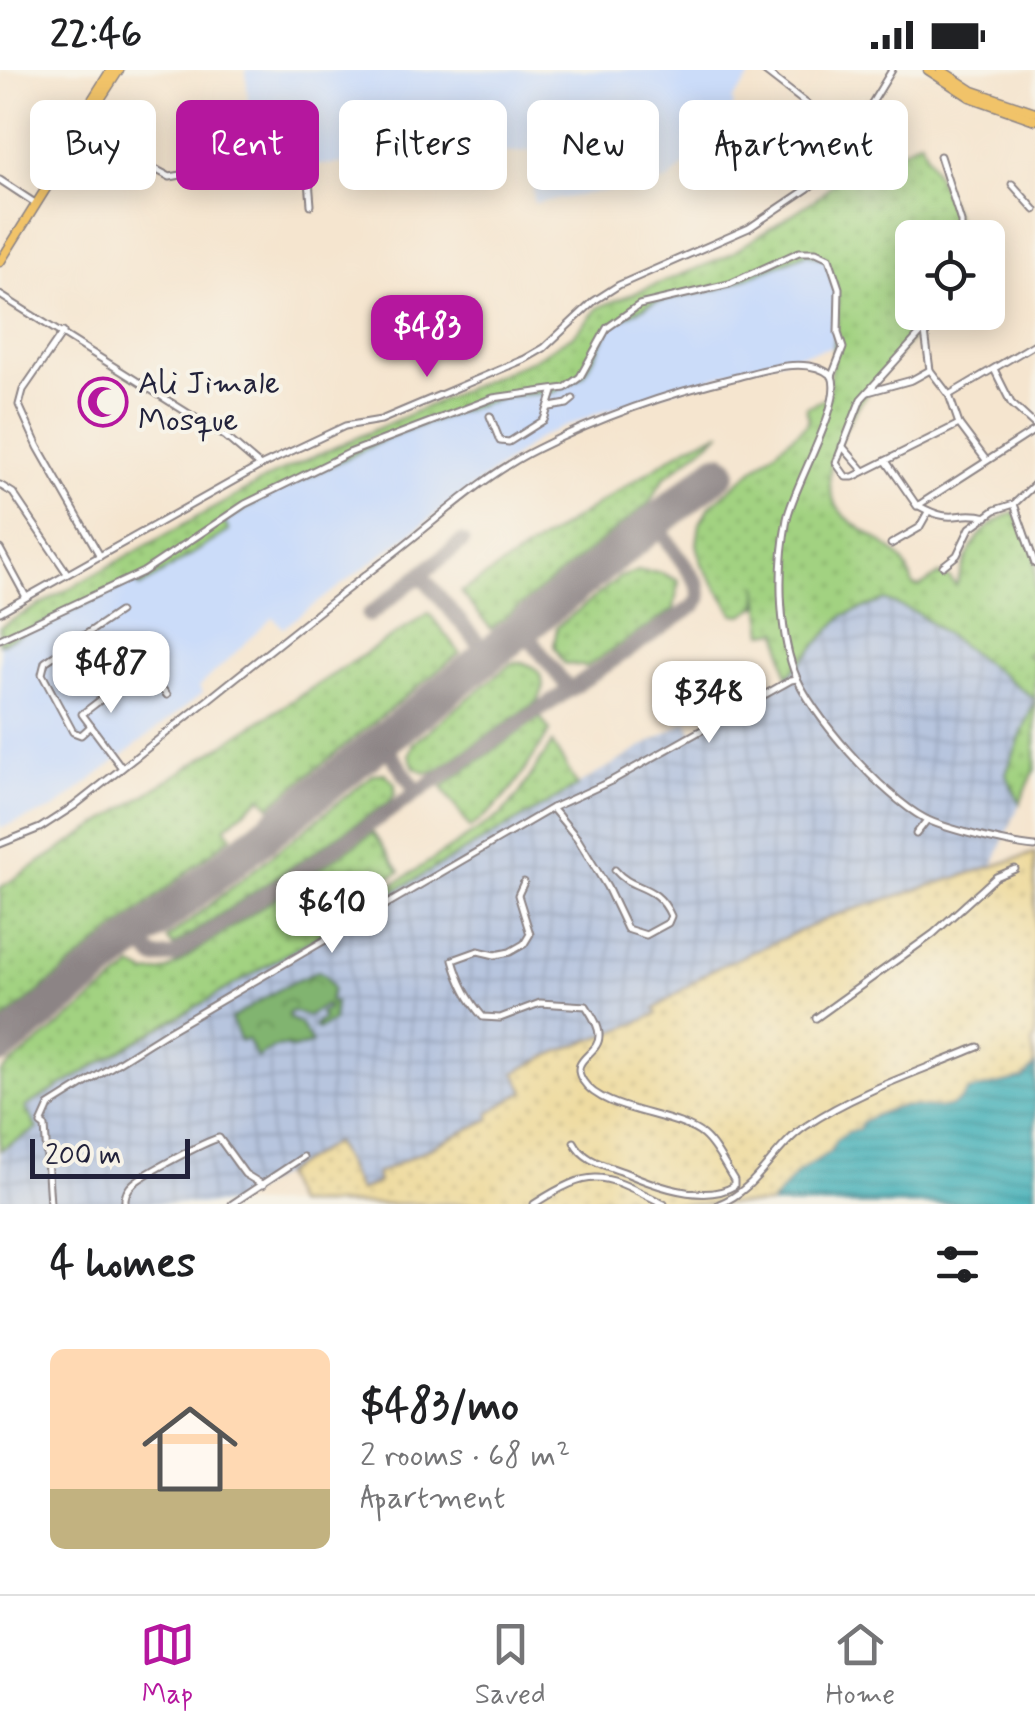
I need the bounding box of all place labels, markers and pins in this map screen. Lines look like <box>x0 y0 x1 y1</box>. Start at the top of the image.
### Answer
pin: $483 <box>368 295 486 380</box>
place label: Ali Jimale Mosque <box>138 363 280 442</box>
mosque icon: Ali Jimale Mosque <box>77 376 129 428</box>
pin: $487 <box>52 631 170 716</box>
pin: $348 <box>650 661 768 746</box>
pin: $610 <box>273 871 391 956</box>

